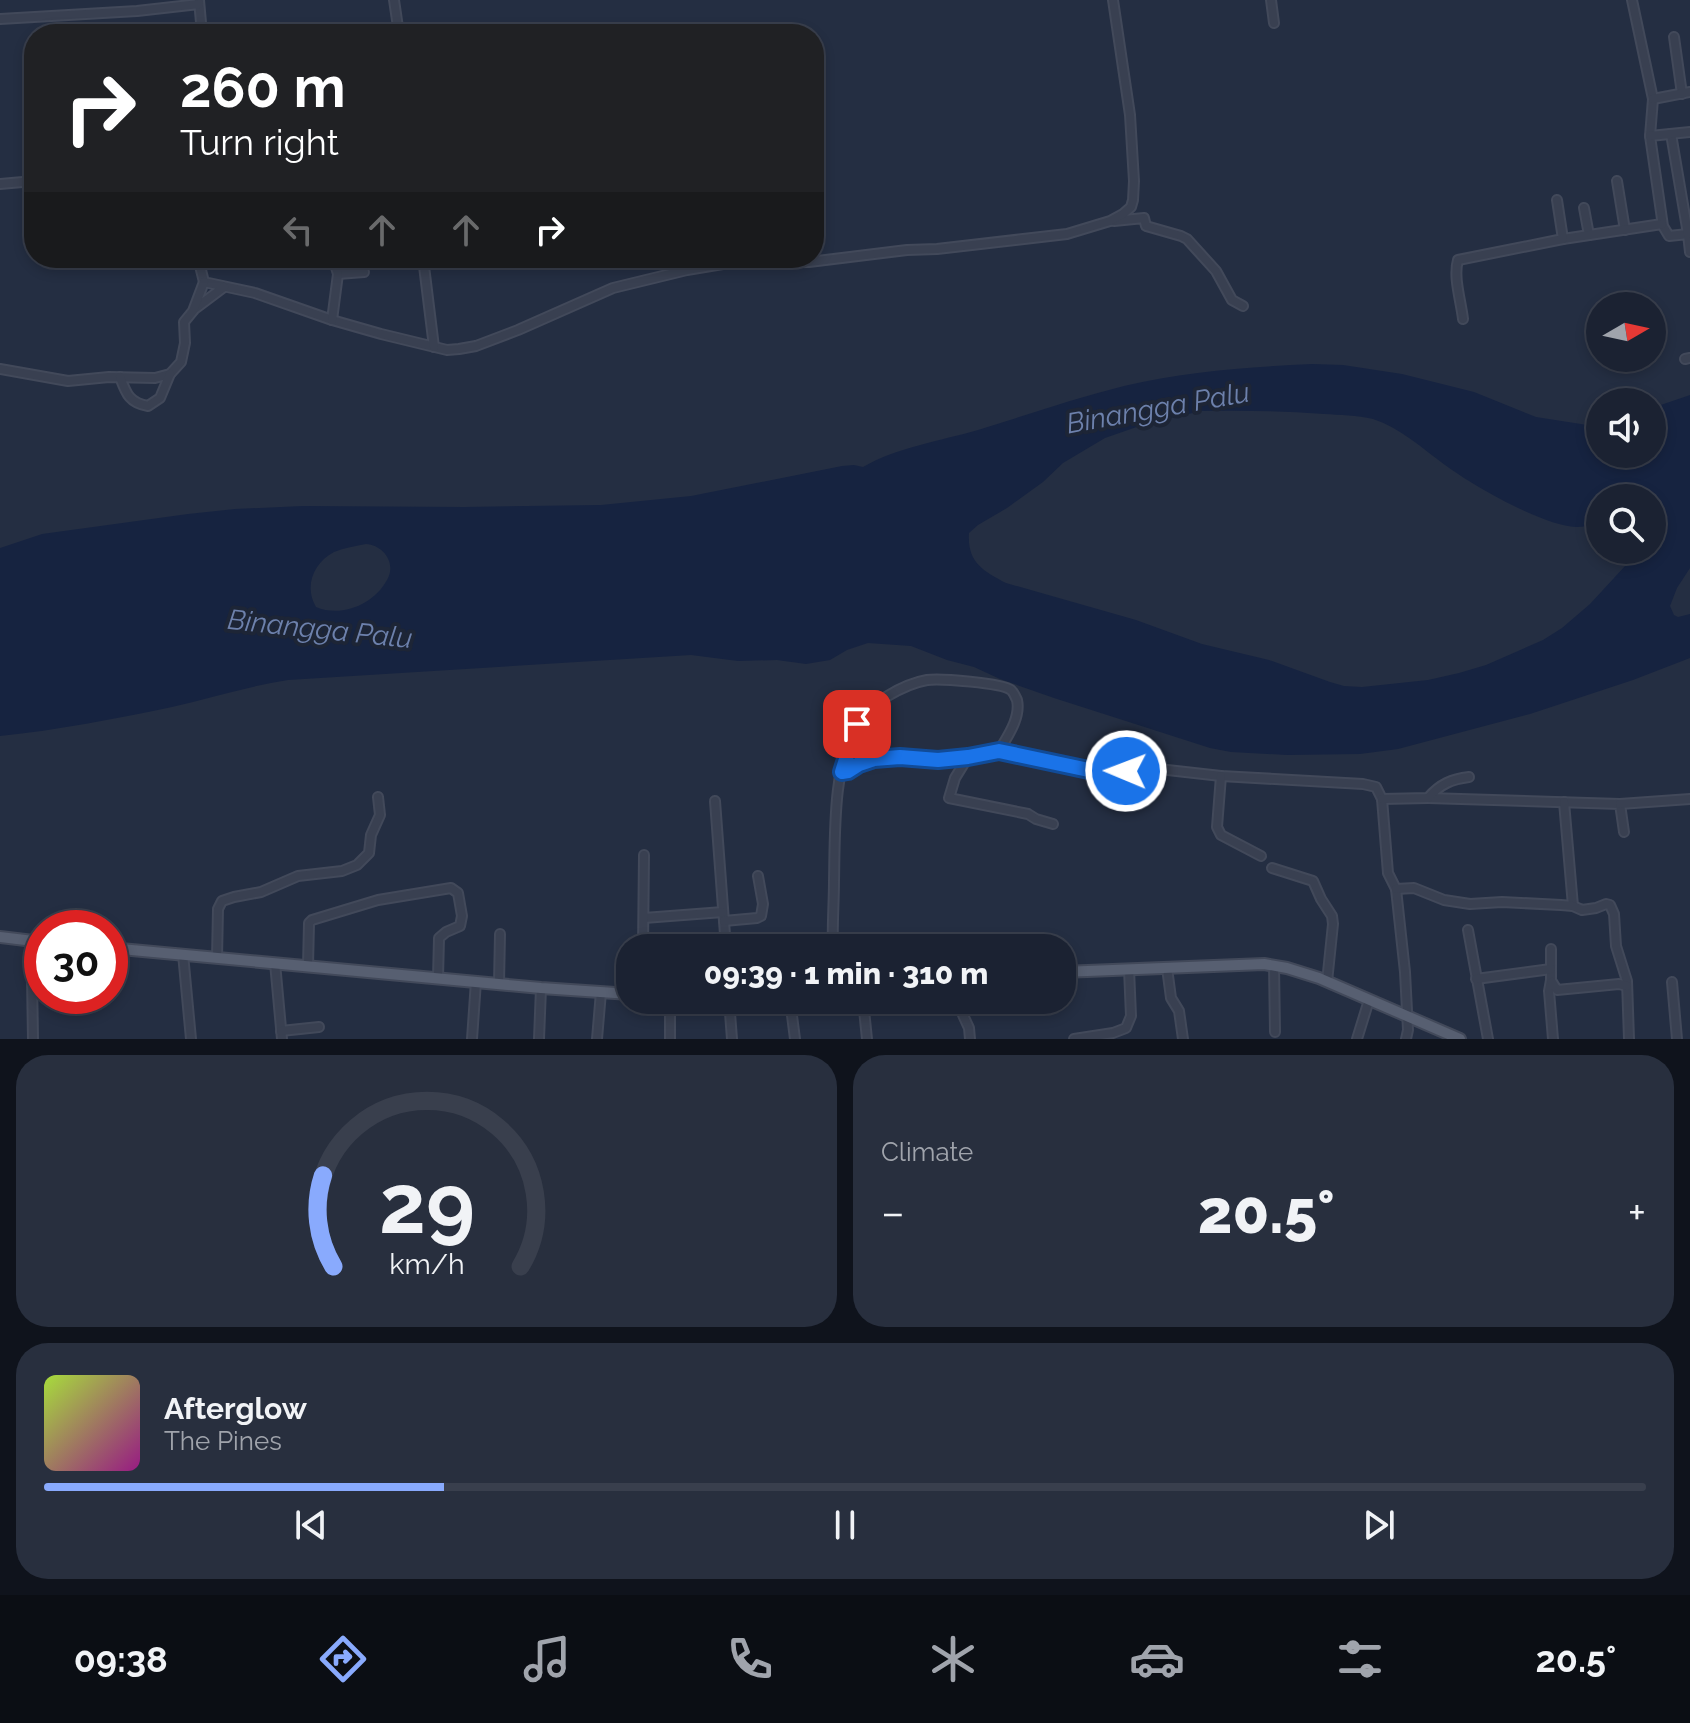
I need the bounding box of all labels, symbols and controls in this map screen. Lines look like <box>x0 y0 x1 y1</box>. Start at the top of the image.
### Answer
text: 260 m <box>180 54 346 120</box>
icon: right <box>48 56 152 160</box>
text: Turn right <box>180 121 339 163</box>
icon: left <box>276 208 320 252</box>
icon: ahead <box>360 208 404 252</box>
icon: ahead <box>444 208 488 252</box>
icon: right <box>528 208 572 252</box>
north arrow <box>1586 292 1666 372</box>
map controls <box>1586 292 1666 564</box>
water label: Binangga Palu <box>1064 376 1252 440</box>
button: sound <box>1586 388 1666 468</box>
button: search <box>1586 484 1666 564</box>
water label: Binangga Palu <box>226 603 414 655</box>
pin <box>823 690 891 758</box>
icon: arrive <box>835 702 879 746</box>
position arrow <box>1084 729 1168 813</box>
speed limit sign: 30 <box>24 910 128 1014</box>
text: 09:39 · 1 min · 310 m <box>704 956 988 991</box>
text: Climate <box>881 1137 973 1167</box>
text: 29 <box>379 1155 474 1252</box>
text: 20.5° <box>1198 1177 1335 1247</box>
text: − <box>881 1187 905 1238</box>
text: + <box>1628 1187 1646 1238</box>
text: km/h <box>389 1247 464 1281</box>
text: Afterglow <box>164 1391 307 1426</box>
text: The Pines <box>164 1426 282 1456</box>
icon: previous <box>289 1503 333 1547</box>
icon: pause <box>823 1503 867 1547</box>
icon: next <box>1357 1503 1401 1547</box>
icon: directions <box>315 1631 371 1687</box>
icon: music <box>519 1631 575 1687</box>
icon: phone <box>722 1631 778 1687</box>
icon: climate <box>925 1631 981 1687</box>
icon: car <box>1129 1631 1185 1687</box>
icon: filters <box>1332 1631 1388 1687</box>
text: 09:38 <box>74 1638 168 1680</box>
text: 20.5° <box>1535 1638 1616 1680</box>

